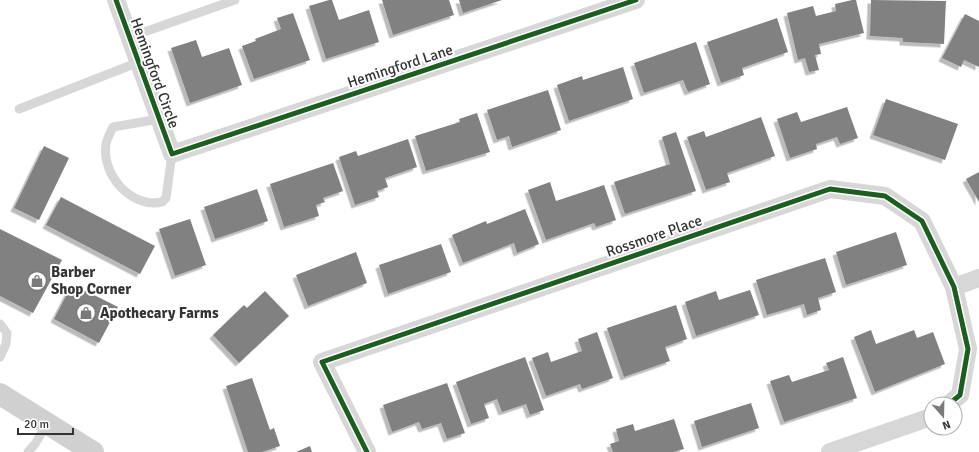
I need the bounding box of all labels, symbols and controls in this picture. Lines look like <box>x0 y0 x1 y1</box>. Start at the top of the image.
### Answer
street label: Hemingford Circle <box>127 15 183 131</box>
street label: Hemingford Lane <box>345 40 455 92</box>
street label: Rossmore Place <box>604 211 704 261</box>
place label: Barber Shop Corner <box>51 263 131 298</box>
shop icon: Barber Shop Corner <box>26 270 48 292</box>
shop icon: Apothecary Farms <box>75 302 97 324</box>
place label: Apothecary Farms <box>100 304 219 322</box>
north arrow <box>923 396 963 436</box>
scale bar <box>18 410 73 436</box>
text: 20 m <box>24 417 49 432</box>
text: N <box>940 418 952 432</box>

